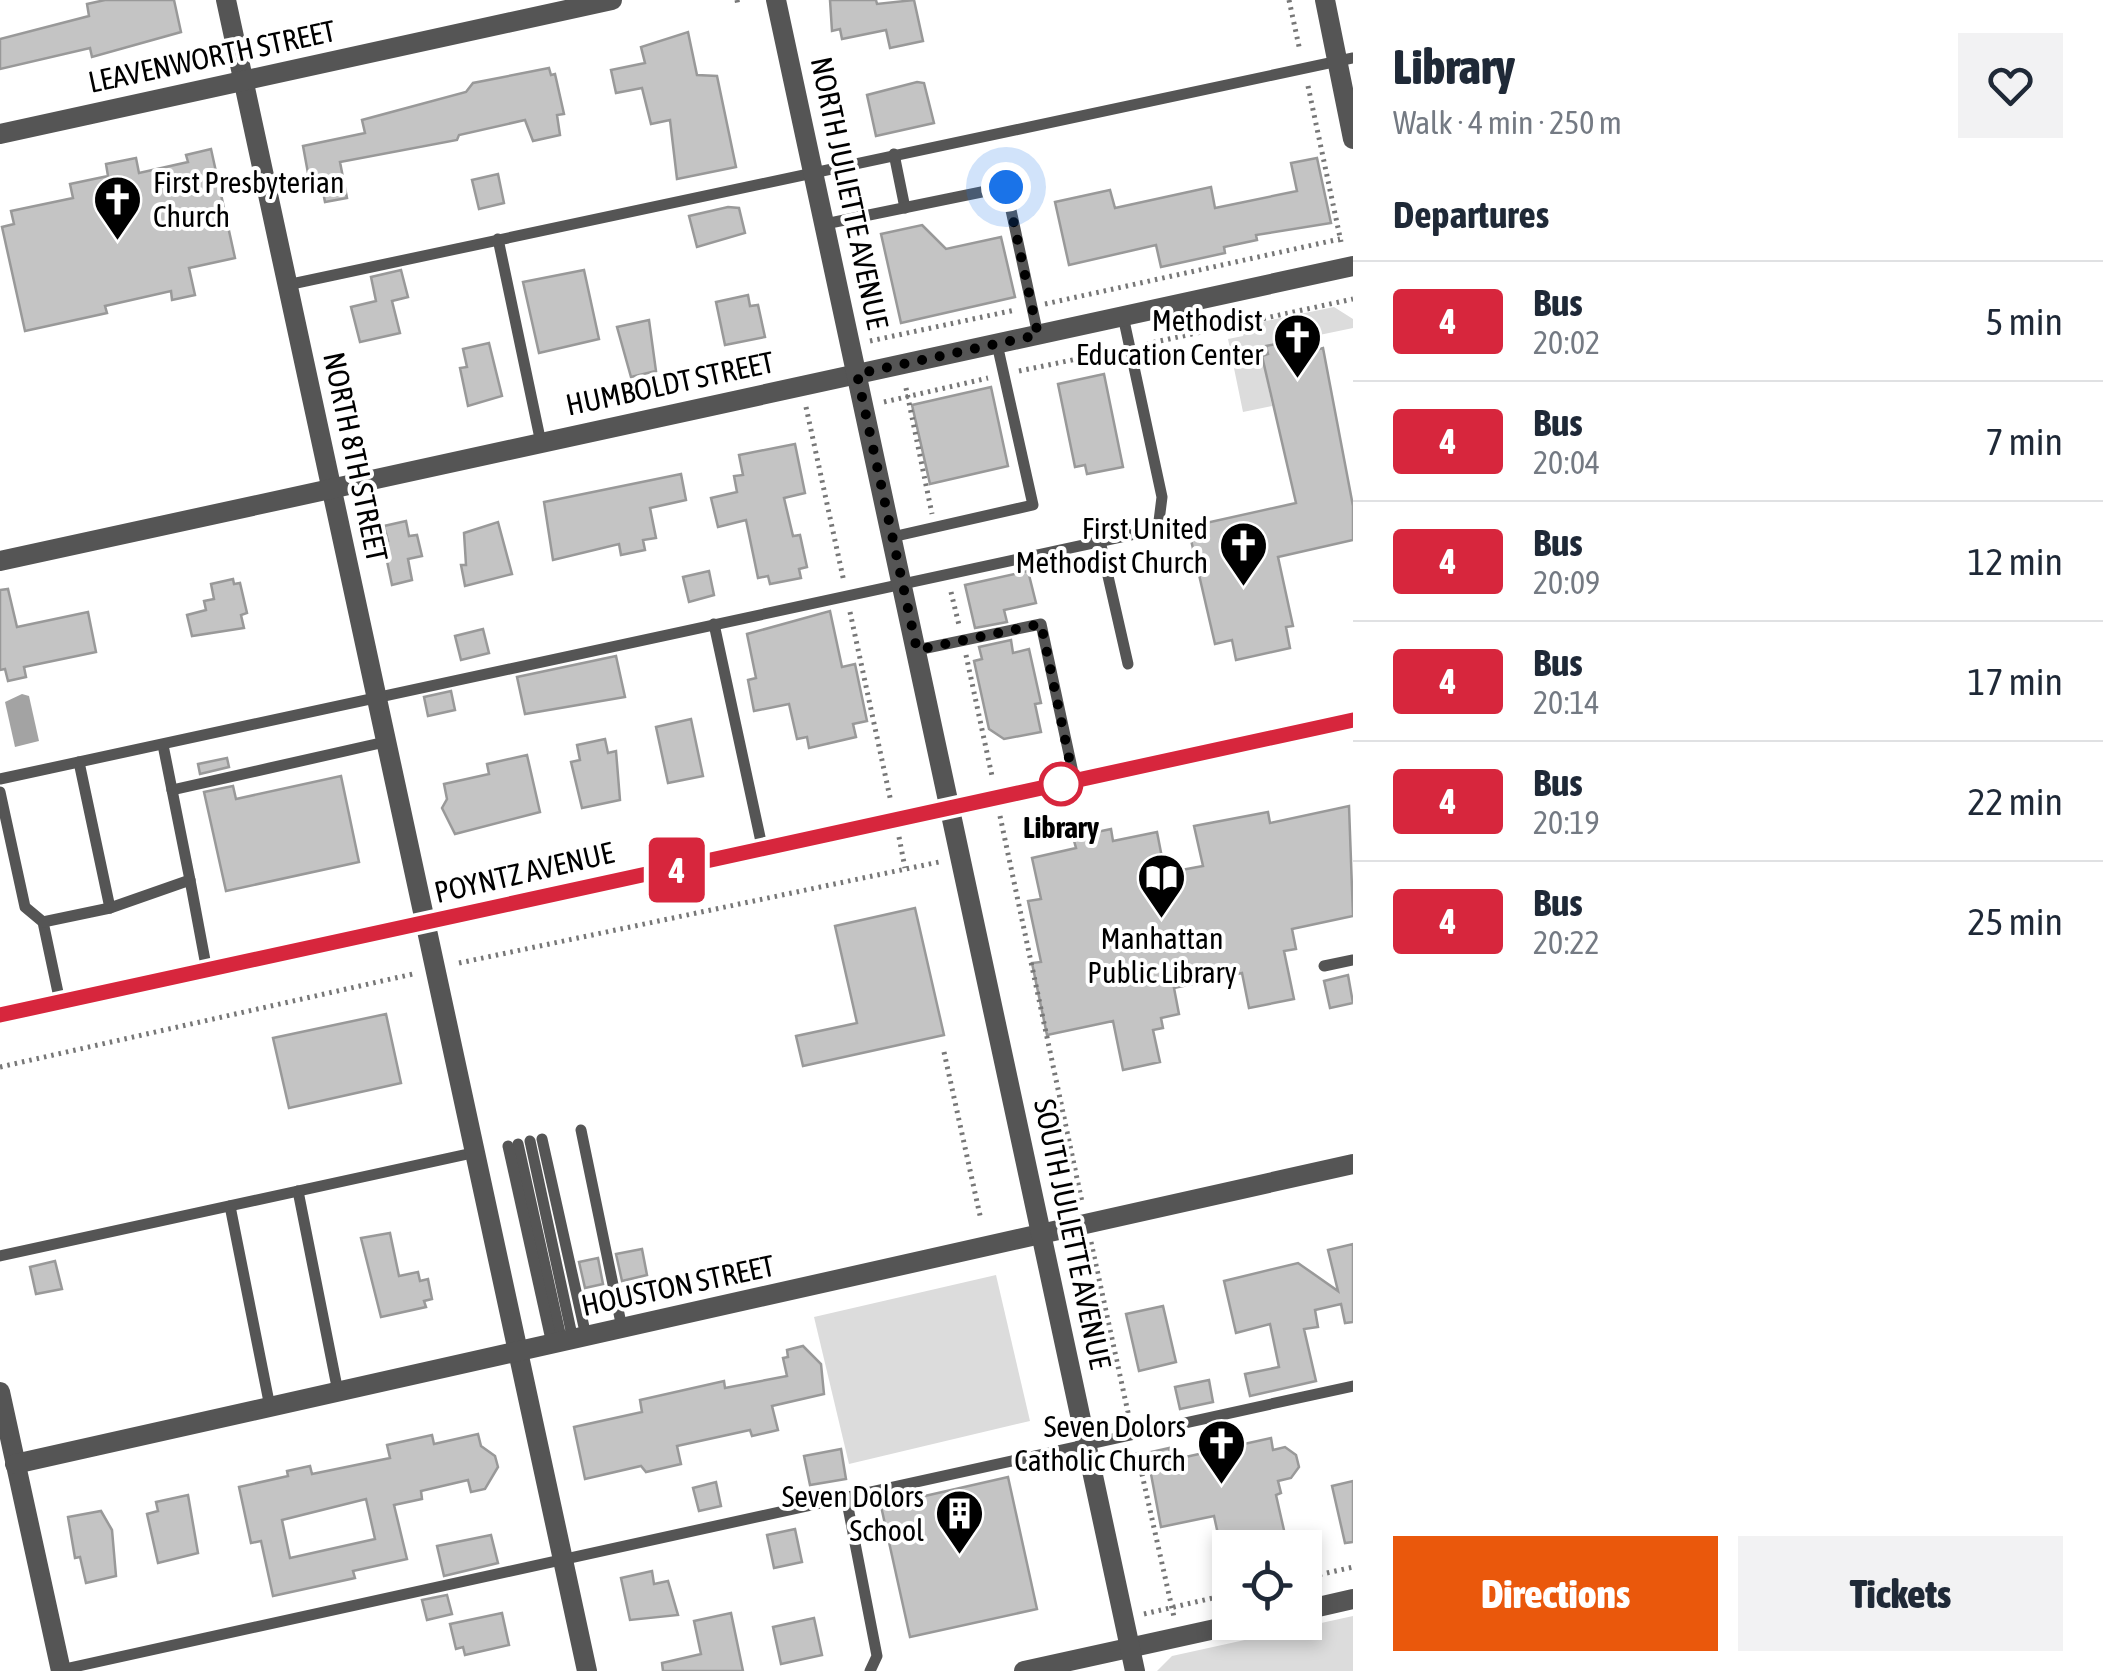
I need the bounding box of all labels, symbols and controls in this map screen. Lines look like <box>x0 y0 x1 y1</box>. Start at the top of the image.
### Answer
street label: LEAVENWORTH STREET <box>85 13 339 99</box>
button: heart <box>1958 33 2063 138</box>
text: Library <box>1393 39 1515 94</box>
street label: NORTH JULIETTE AVENUE <box>805 54 895 332</box>
text: Walk · 4 min · 250 m <box>1393 104 1622 141</box>
your location <box>981 162 1031 212</box>
place label: First Presbyterian Church <box>153 165 344 233</box>
church icon: First Presbyterian Church <box>92 174 144 242</box>
text: Departures <box>1393 193 1549 236</box>
text: Bus <box>1533 281 1583 324</box>
text: 5 min <box>1985 300 2063 343</box>
text: 4 <box>1440 301 1456 341</box>
place label: Methodist Education Center <box>1076 303 1264 371</box>
church icon: Methodist Education Center <box>1272 312 1324 380</box>
text: 20:02 <box>1533 324 1600 361</box>
street label: HUMBOLDT STREET <box>563 344 777 422</box>
street label: NORTH 8TH STREET <box>317 349 395 565</box>
text: Bus <box>1533 401 1583 444</box>
text: 7 min <box>1985 420 2063 463</box>
text: 4 <box>1440 421 1456 461</box>
text: 20:04 <box>1533 444 1600 481</box>
place label: First United Methodist Church <box>1015 511 1208 579</box>
church icon: First United Methodist Church <box>1217 520 1269 588</box>
text: Bus <box>1533 521 1583 564</box>
text: 12 min <box>1968 540 2063 583</box>
text: 4 <box>1440 541 1456 581</box>
text: 20:09 <box>1533 564 1600 601</box>
text: Bus <box>1533 641 1583 684</box>
text: 17 min <box>1968 660 2063 703</box>
text: 4 <box>1440 661 1456 701</box>
text: 20:14 <box>1533 684 1600 721</box>
text: Bus <box>1533 761 1583 804</box>
marker: Library <box>1040 763 1082 805</box>
text: 22 min <box>1968 780 2063 823</box>
text: 4 <box>1440 781 1456 821</box>
text: 20:19 <box>1533 804 1600 841</box>
place label: Library <box>1023 810 1100 844</box>
street label: POYNTZ AVENUE <box>431 835 617 909</box>
line badge: 4 <box>644 838 710 902</box>
text: 4 <box>669 850 685 890</box>
library icon: Manhattan Public Library <box>1136 852 1188 920</box>
text: Bus <box>1533 881 1583 924</box>
text: 25 min <box>1968 900 2063 943</box>
text: 4 <box>1440 901 1456 941</box>
place label: Manhattan Public Library <box>1087 921 1237 989</box>
text: 20:22 <box>1533 924 1600 961</box>
street label: SOUTH JULIETTE AVENUE <box>1028 1096 1118 1372</box>
street label: HOUSTON STREET <box>578 1248 778 1322</box>
place label: Seven Dolors Catholic Church <box>1014 1409 1186 1477</box>
church icon: Seven Dolors Catholic Church <box>1195 1418 1247 1486</box>
place label: Seven Dolors School <box>782 1479 924 1547</box>
building icon: Seven Dolors School <box>933 1488 985 1556</box>
map controls <box>1212 1530 1322 1640</box>
button: locate <box>1212 1530 1322 1640</box>
button: Directions <box>1393 1536 1718 1651</box>
button: Tickets <box>1738 1536 2063 1651</box>

